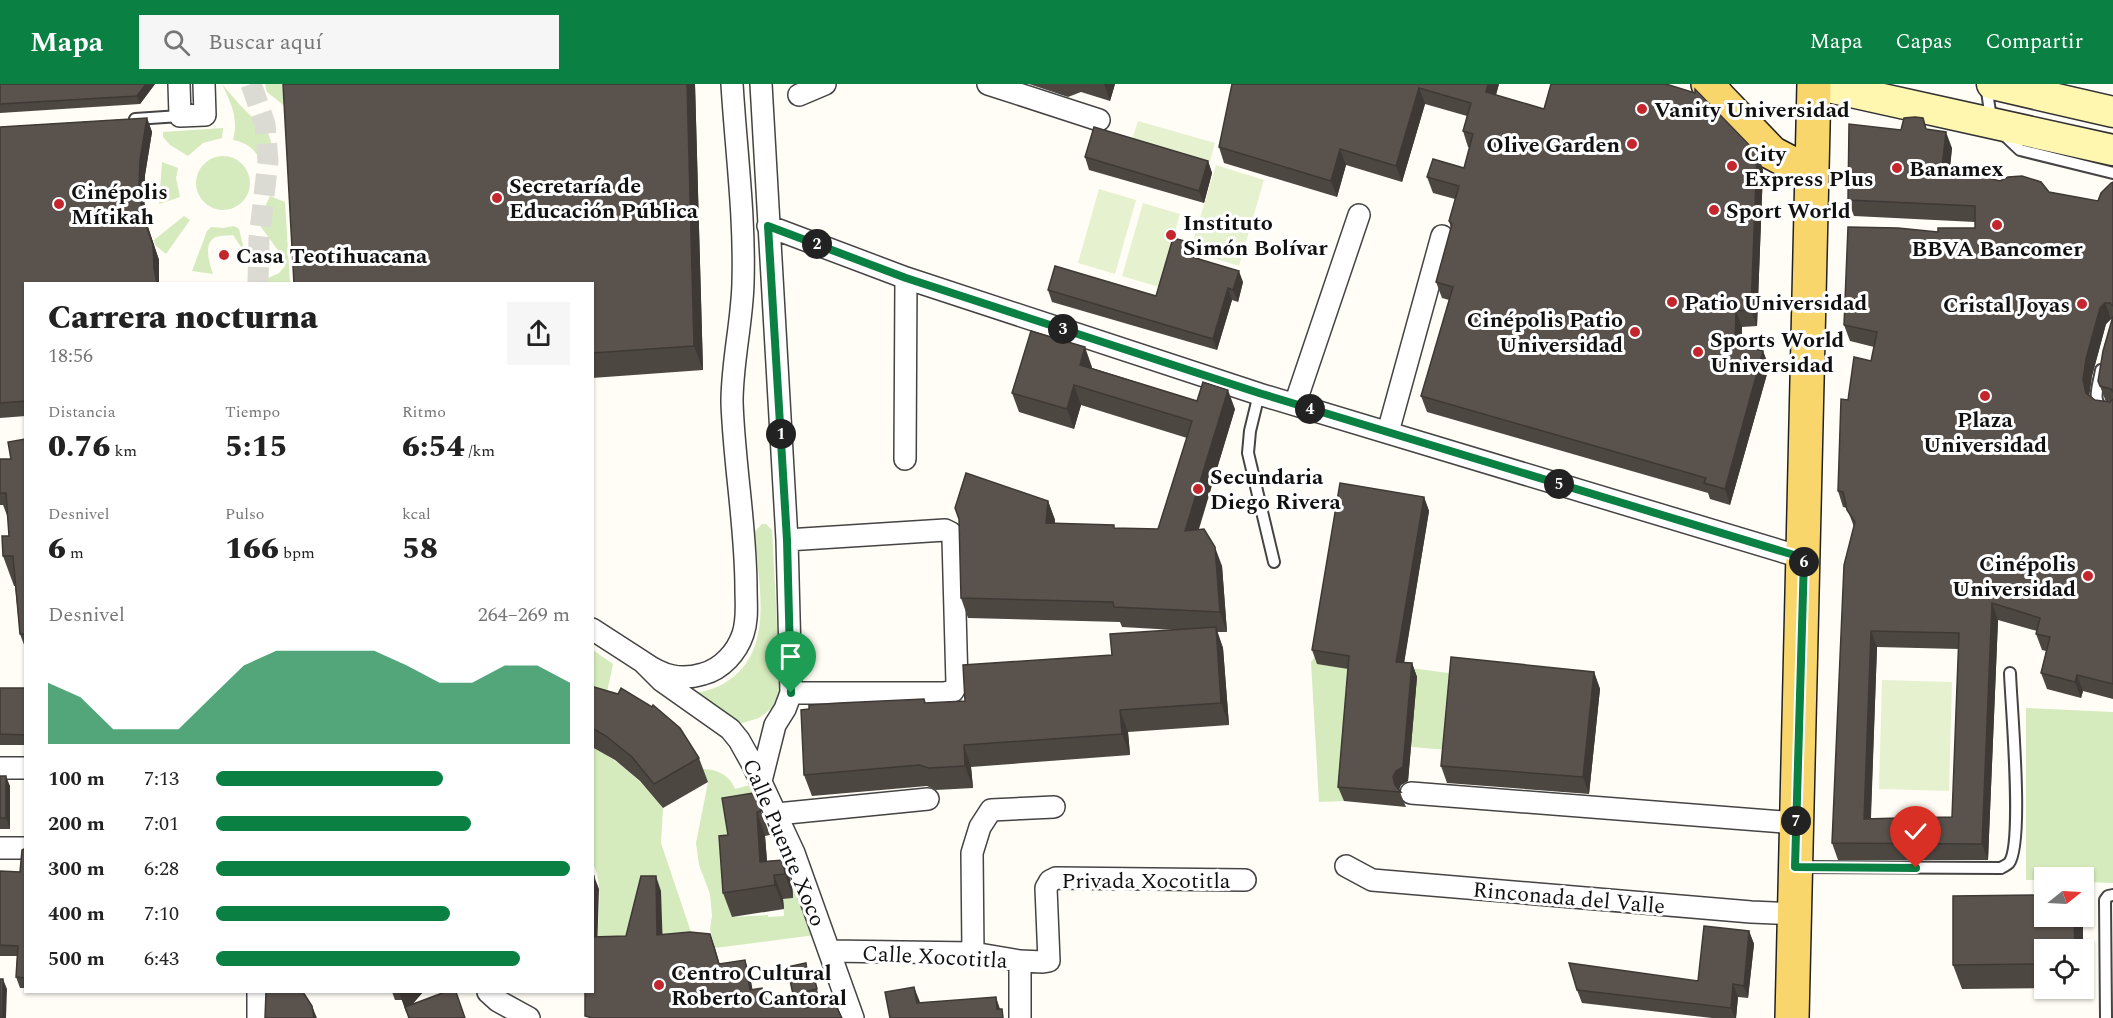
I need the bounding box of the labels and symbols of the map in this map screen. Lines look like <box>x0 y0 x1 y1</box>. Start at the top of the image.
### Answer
place label: Vanity Universidad <box>1654 94 1850 127</box>
marker: Vanity Universidad <box>1635 102 1649 116</box>
place label: Olive Garden <box>1486 129 1620 162</box>
marker: Olive Garden <box>1625 137 1639 151</box>
place label: City Express Plus <box>1744 138 1874 196</box>
place label: Banamex <box>1909 153 2004 186</box>
marker: City Express Plus <box>1725 159 1739 173</box>
marker: Banamex <box>1890 161 1904 175</box>
place label: Secretaría de Educación Pública <box>509 170 699 228</box>
place label: Cinépolis Mítikah <box>71 176 168 234</box>
marker: Secretaría de Educación Pública <box>490 191 504 205</box>
place label: Sport World <box>1726 195 1851 228</box>
marker: Cinépolis Mítikah <box>52 197 66 211</box>
marker: Sport World <box>1707 203 1721 217</box>
place label: Instituto Simón Bolívar <box>1183 207 1328 265</box>
marker: BBVA Bancomer <box>1990 218 2004 232</box>
marker: Instituto Simón Bolívar <box>1164 228 1178 242</box>
pin: 2 <box>802 229 832 259</box>
place label: BBVA Bancomer <box>1911 233 2083 266</box>
place label: Casa Teotihuacana <box>236 240 428 273</box>
marker: Casa Teotihuacana <box>217 248 231 262</box>
place label: Patio Universidad <box>1684 287 1868 320</box>
place label: Cristal Joyas <box>1943 289 2070 322</box>
marker: Patio Universidad <box>1665 295 1679 309</box>
marker: Cristal Joyas <box>2075 297 2089 311</box>
place label: Cinépolis Patio Universidad <box>1467 304 1623 362</box>
pin: 3 <box>1048 314 1078 344</box>
place label: Sports World Universidad <box>1710 324 1845 382</box>
marker: Cinépolis Patio Universidad <box>1628 325 1642 339</box>
marker: Sports World Universidad <box>1691 345 1705 359</box>
marker: Plaza Universidad <box>1978 389 1992 403</box>
pin: 4 <box>1295 394 1325 424</box>
place label: Plaza Universidad <box>1923 404 2047 462</box>
pin: 1 <box>766 419 796 449</box>
place label: Secundaria Diego Rivera <box>1210 461 1342 519</box>
pin: 5 <box>1544 469 1574 499</box>
marker: Secundaria Diego Rivera <box>1191 482 1205 496</box>
pin: 6 <box>1789 547 1819 577</box>
place label: Cinépolis Universidad <box>1952 548 2076 606</box>
marker: Cinépolis Universidad <box>2081 569 2095 583</box>
pin <box>765 631 816 693</box>
street label: Calle Puente Xoco <box>733 753 834 932</box>
pin: 7 <box>1781 806 1811 836</box>
pin <box>1890 806 1941 868</box>
street label: Privada Xocotitla <box>1061 865 1231 898</box>
north arrow <box>2034 867 2094 927</box>
street label: Rinconada del Valle <box>1471 874 1666 923</box>
street label: Calle Xocotitla <box>861 937 1009 978</box>
place label: Centro Cultural Roberto Cantoral <box>671 957 847 1015</box>
marker: Centro Cultural Roberto Cantoral <box>652 978 666 992</box>

